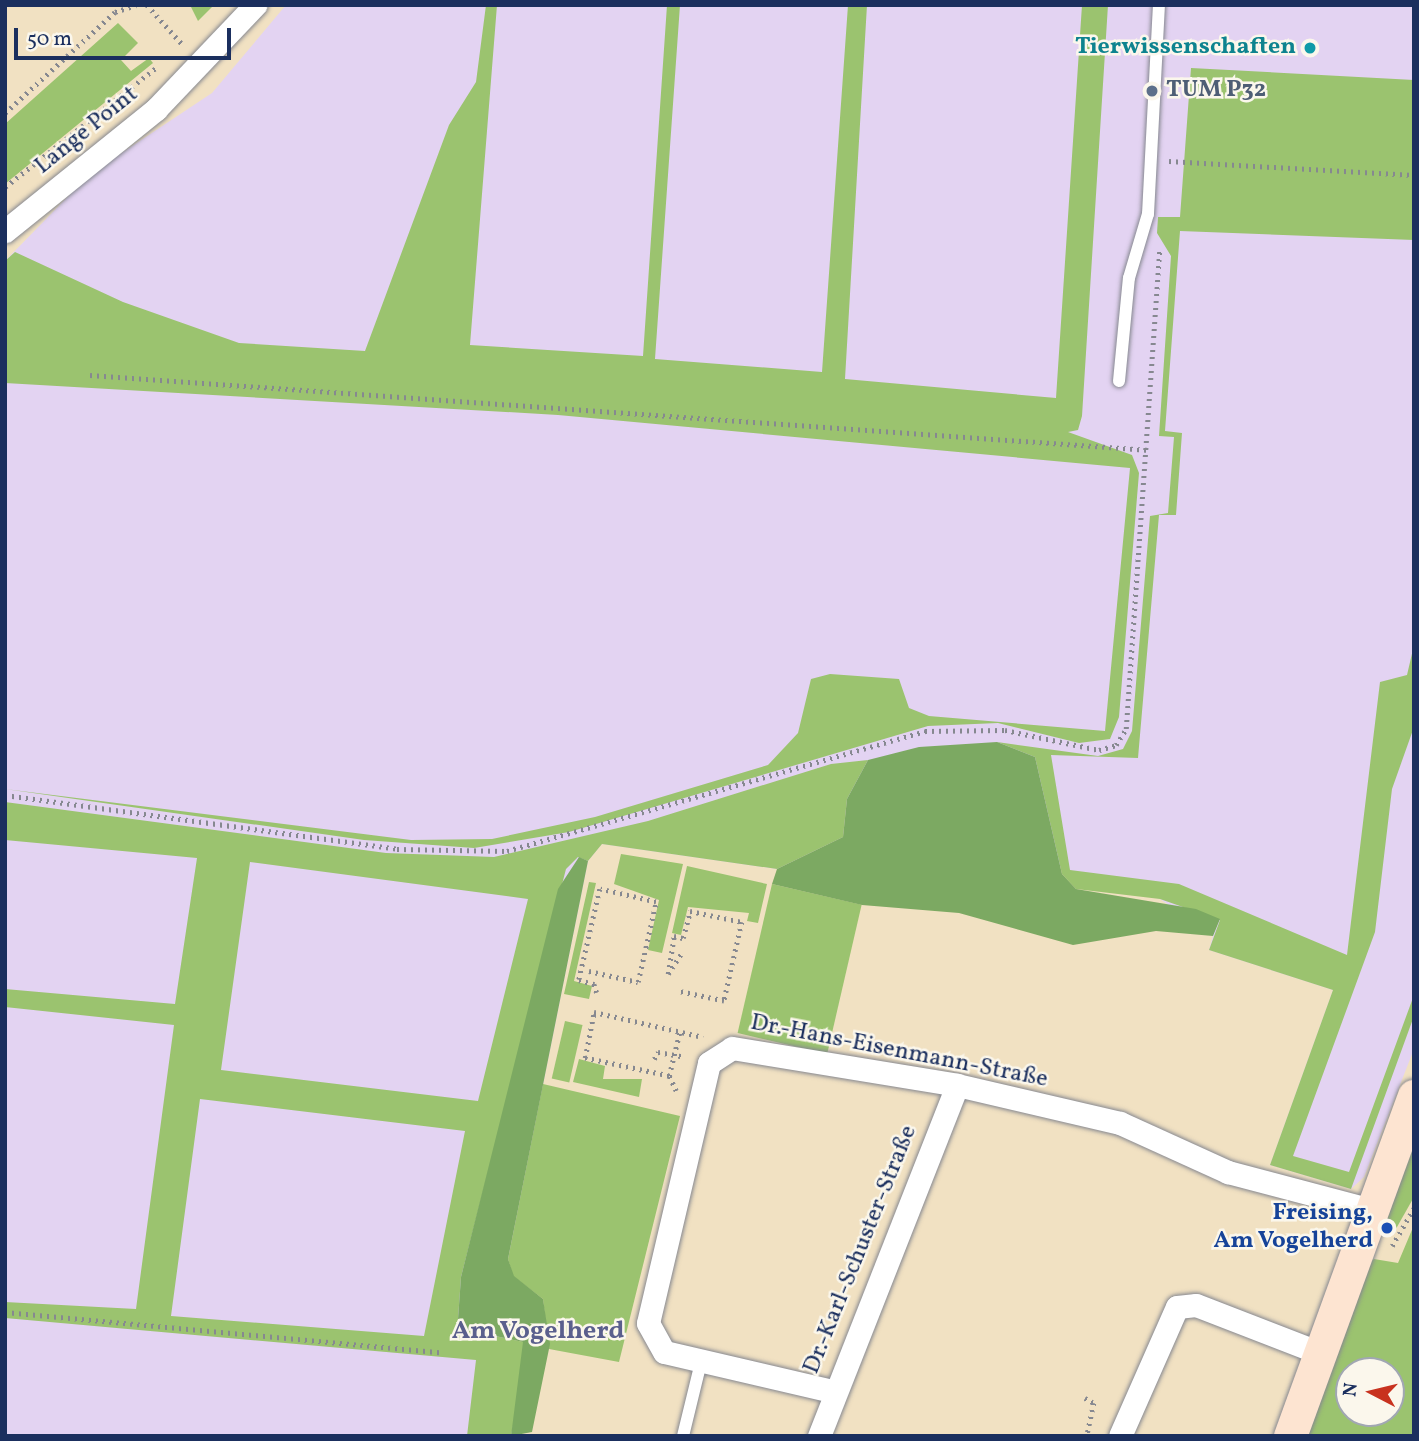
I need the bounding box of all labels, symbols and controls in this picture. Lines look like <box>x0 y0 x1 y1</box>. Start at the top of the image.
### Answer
scale bar <box>18 14 234 58</box>
text: 50 m <box>27 25 72 54</box>
place label: Tierwissenschaften <box>1075 34 1296 62</box>
marker: Tierwissenschaften <box>1302 40 1318 56</box>
place label: TUM P32 <box>1166 77 1266 105</box>
street label: Lange Point <box>30 81 144 181</box>
marker: TUM P32 <box>1144 83 1160 99</box>
street label: Dr.-Hans-Eisenmann-Straße <box>748 1009 1050 1095</box>
street label: Dr.-Karl-Schuster-Straße <box>798 1122 924 1378</box>
place label: Freising, Am Vogelherd <box>1213 1200 1373 1256</box>
marker: Freising, Am Vogelherd <box>1379 1220 1395 1236</box>
district label: Am Vogelherd <box>451 1316 625 1348</box>
north arrow <box>1335 1357 1405 1427</box>
text: N <box>1337 1381 1365 1398</box>

